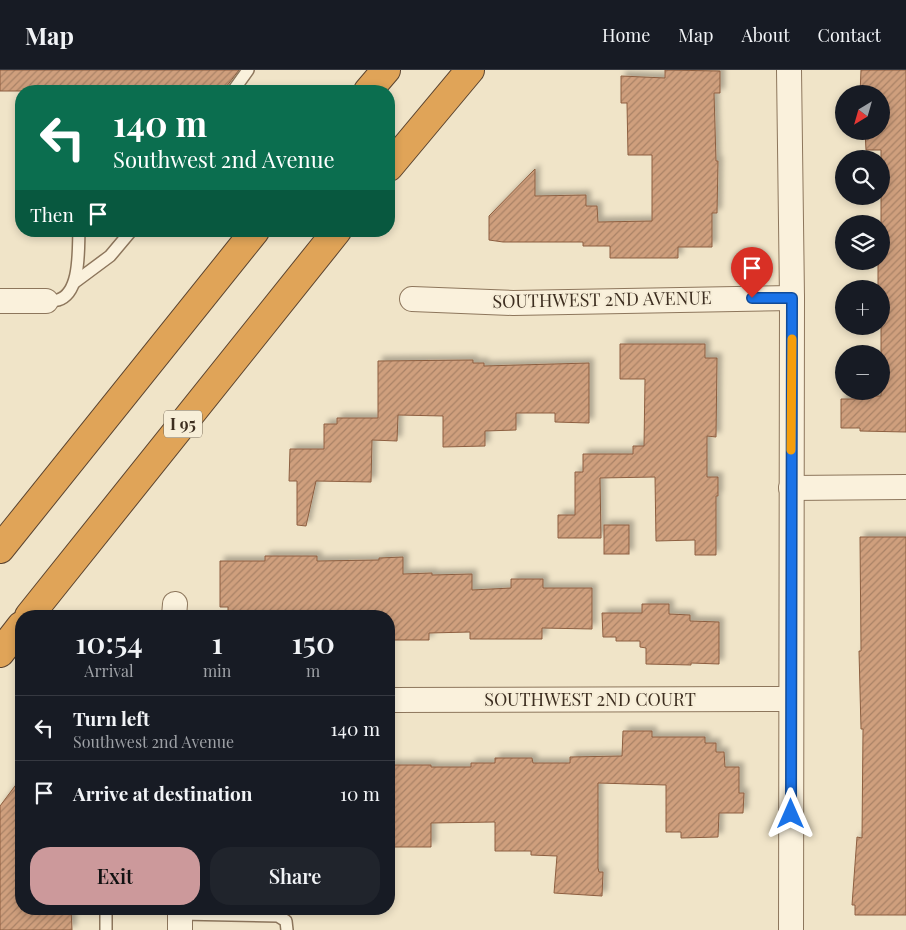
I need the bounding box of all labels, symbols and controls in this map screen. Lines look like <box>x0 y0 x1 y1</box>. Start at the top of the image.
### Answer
text: Map <box>25 19 74 51</box>
text: Home <box>602 23 650 47</box>
text: Map <box>678 23 713 47</box>
text: About <box>741 23 790 47</box>
text: Contact <box>818 23 881 47</box>
north arrow <box>835 85 890 140</box>
map controls <box>835 85 890 400</box>
text: 140 m <box>113 99 207 146</box>
icon: left <box>30 105 95 170</box>
text: Southwest 2nd Avenue <box>113 144 335 174</box>
button: search <box>835 150 890 205</box>
icon: arrive <box>84 200 112 228</box>
text: Then <box>30 201 74 227</box>
button: layers <box>835 215 890 270</box>
pin <box>731 247 773 298</box>
icon: arrive <box>738 254 766 282</box>
button: + <box>835 280 890 335</box>
street label: SOUTHWEST 2ND AVENUE <box>492 285 712 313</box>
button: − <box>835 345 890 400</box>
road number: I 95 <box>164 410 202 438</box>
text: 10:54 <box>75 622 143 662</box>
text: 1 <box>211 622 223 662</box>
text: 150 <box>292 622 335 662</box>
text: Arrival <box>84 660 134 681</box>
text: min <box>203 660 231 681</box>
text: m <box>306 660 320 681</box>
street label: SOUTHWEST 2ND COURT <box>484 687 696 711</box>
text: Turn left <box>73 705 150 731</box>
icon: left <box>30 714 58 742</box>
text: 140 m <box>331 715 380 741</box>
text: Southwest 2nd Avenue <box>73 731 234 752</box>
icon: arrive <box>30 779 58 807</box>
text: Arrive at destination <box>73 780 253 806</box>
text: 10 m <box>340 780 380 806</box>
position arrow <box>764 787 816 839</box>
button: Exit <box>30 847 200 905</box>
button: Share <box>210 847 380 905</box>

